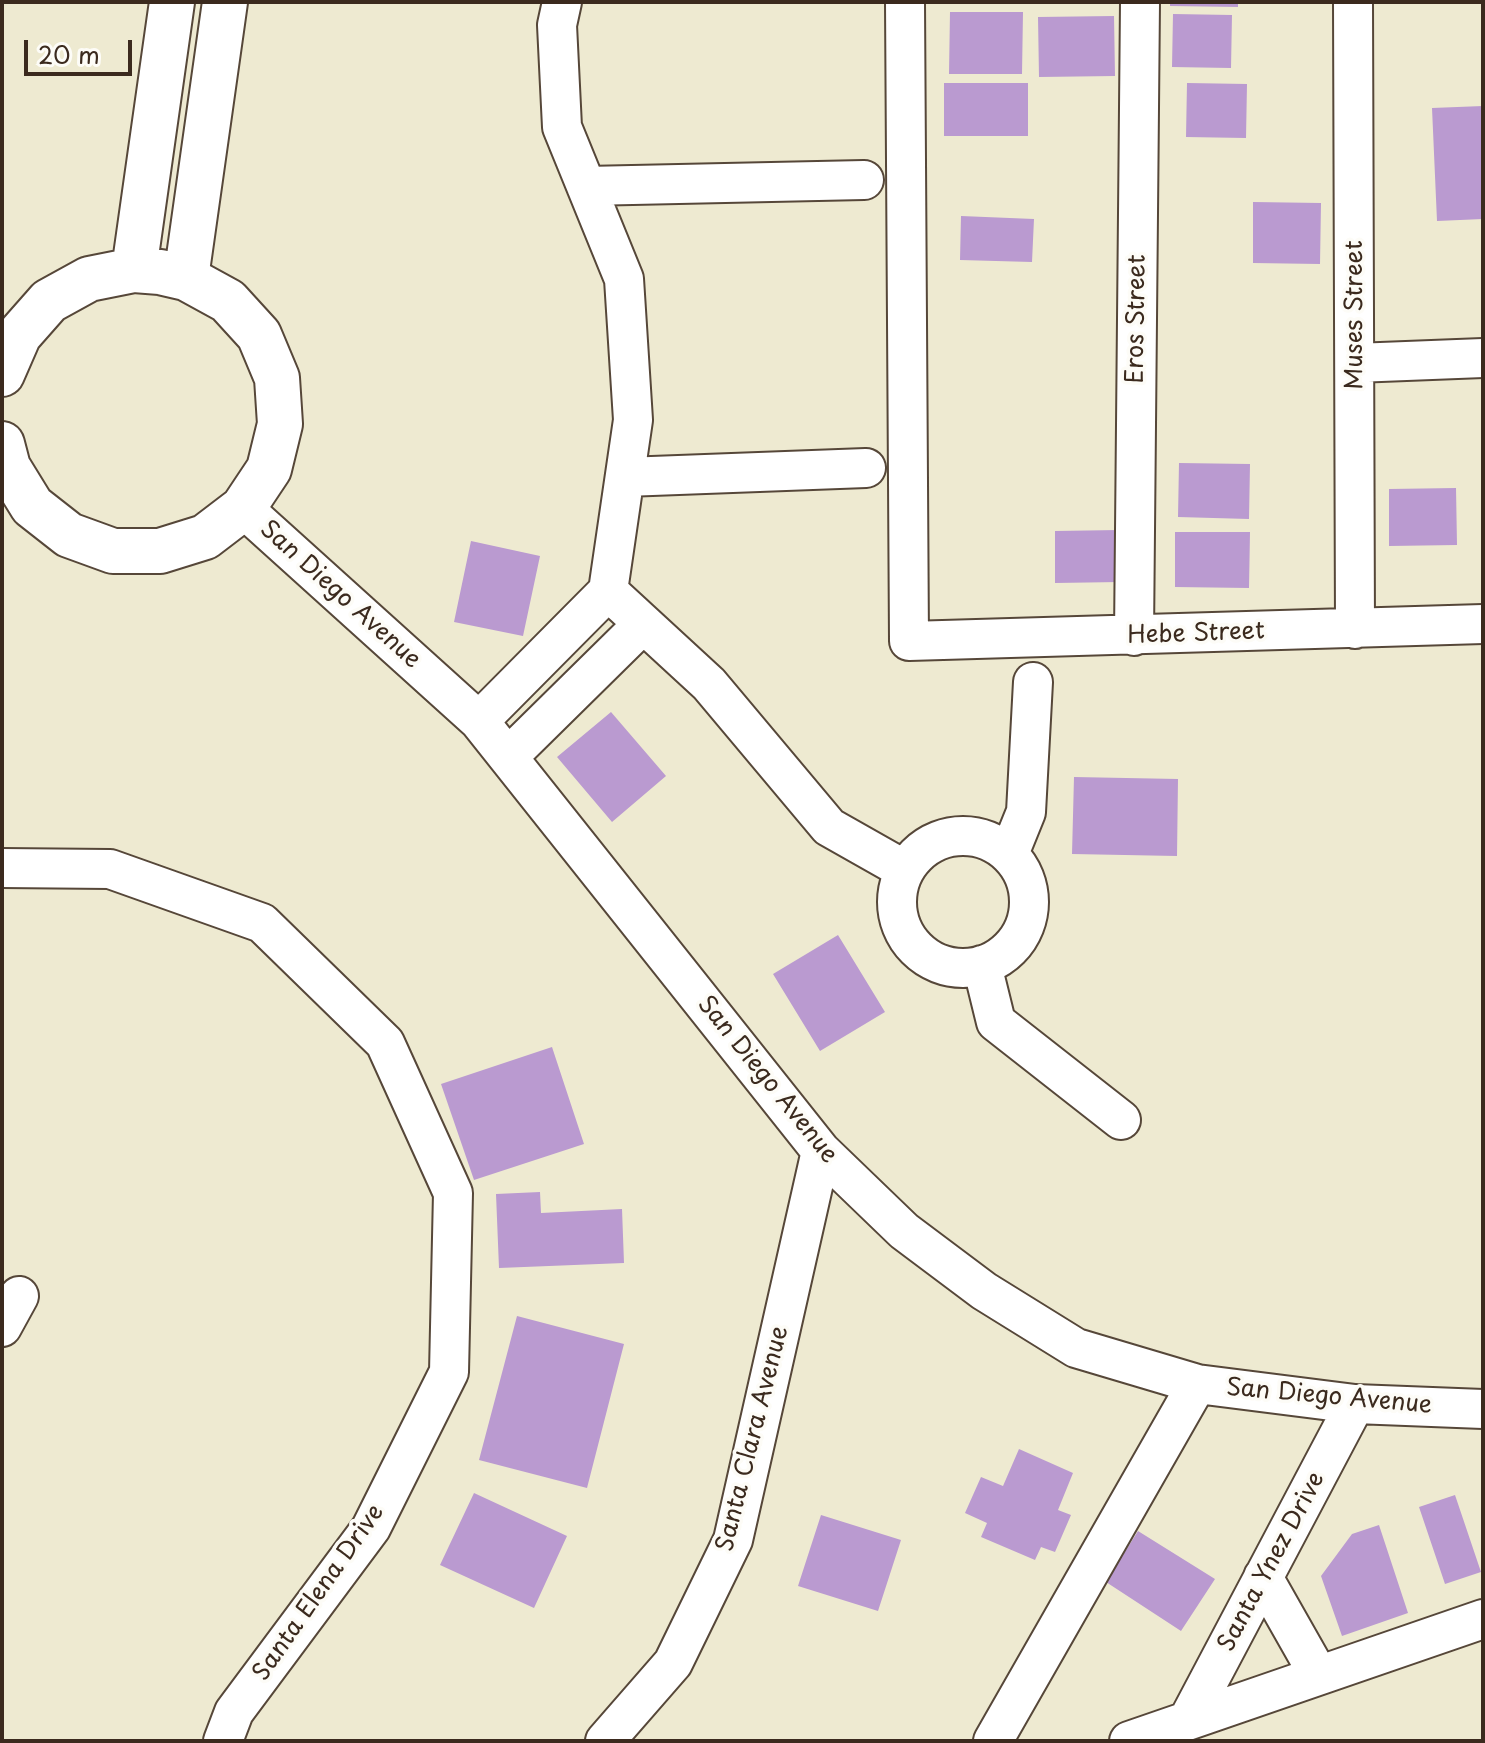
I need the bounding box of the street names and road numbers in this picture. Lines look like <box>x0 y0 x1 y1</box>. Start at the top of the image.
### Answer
street label: Muses Street <box>1341 240 1369 390</box>
street label: Eros Street <box>1121 254 1153 384</box>
street label: San Diego Avenue <box>254 515 426 675</box>
street label: Hebe Street <box>1127 617 1265 651</box>
street label: San Diego Avenue <box>691 991 843 1169</box>
street label: Santa Clara Avenue <box>711 1323 795 1555</box>
street label: San Diego Avenue <box>1225 1374 1433 1420</box>
street label: Santa Ynez Drive <box>1213 1467 1331 1657</box>
street label: Santa Elena Drive <box>247 1499 391 1687</box>

